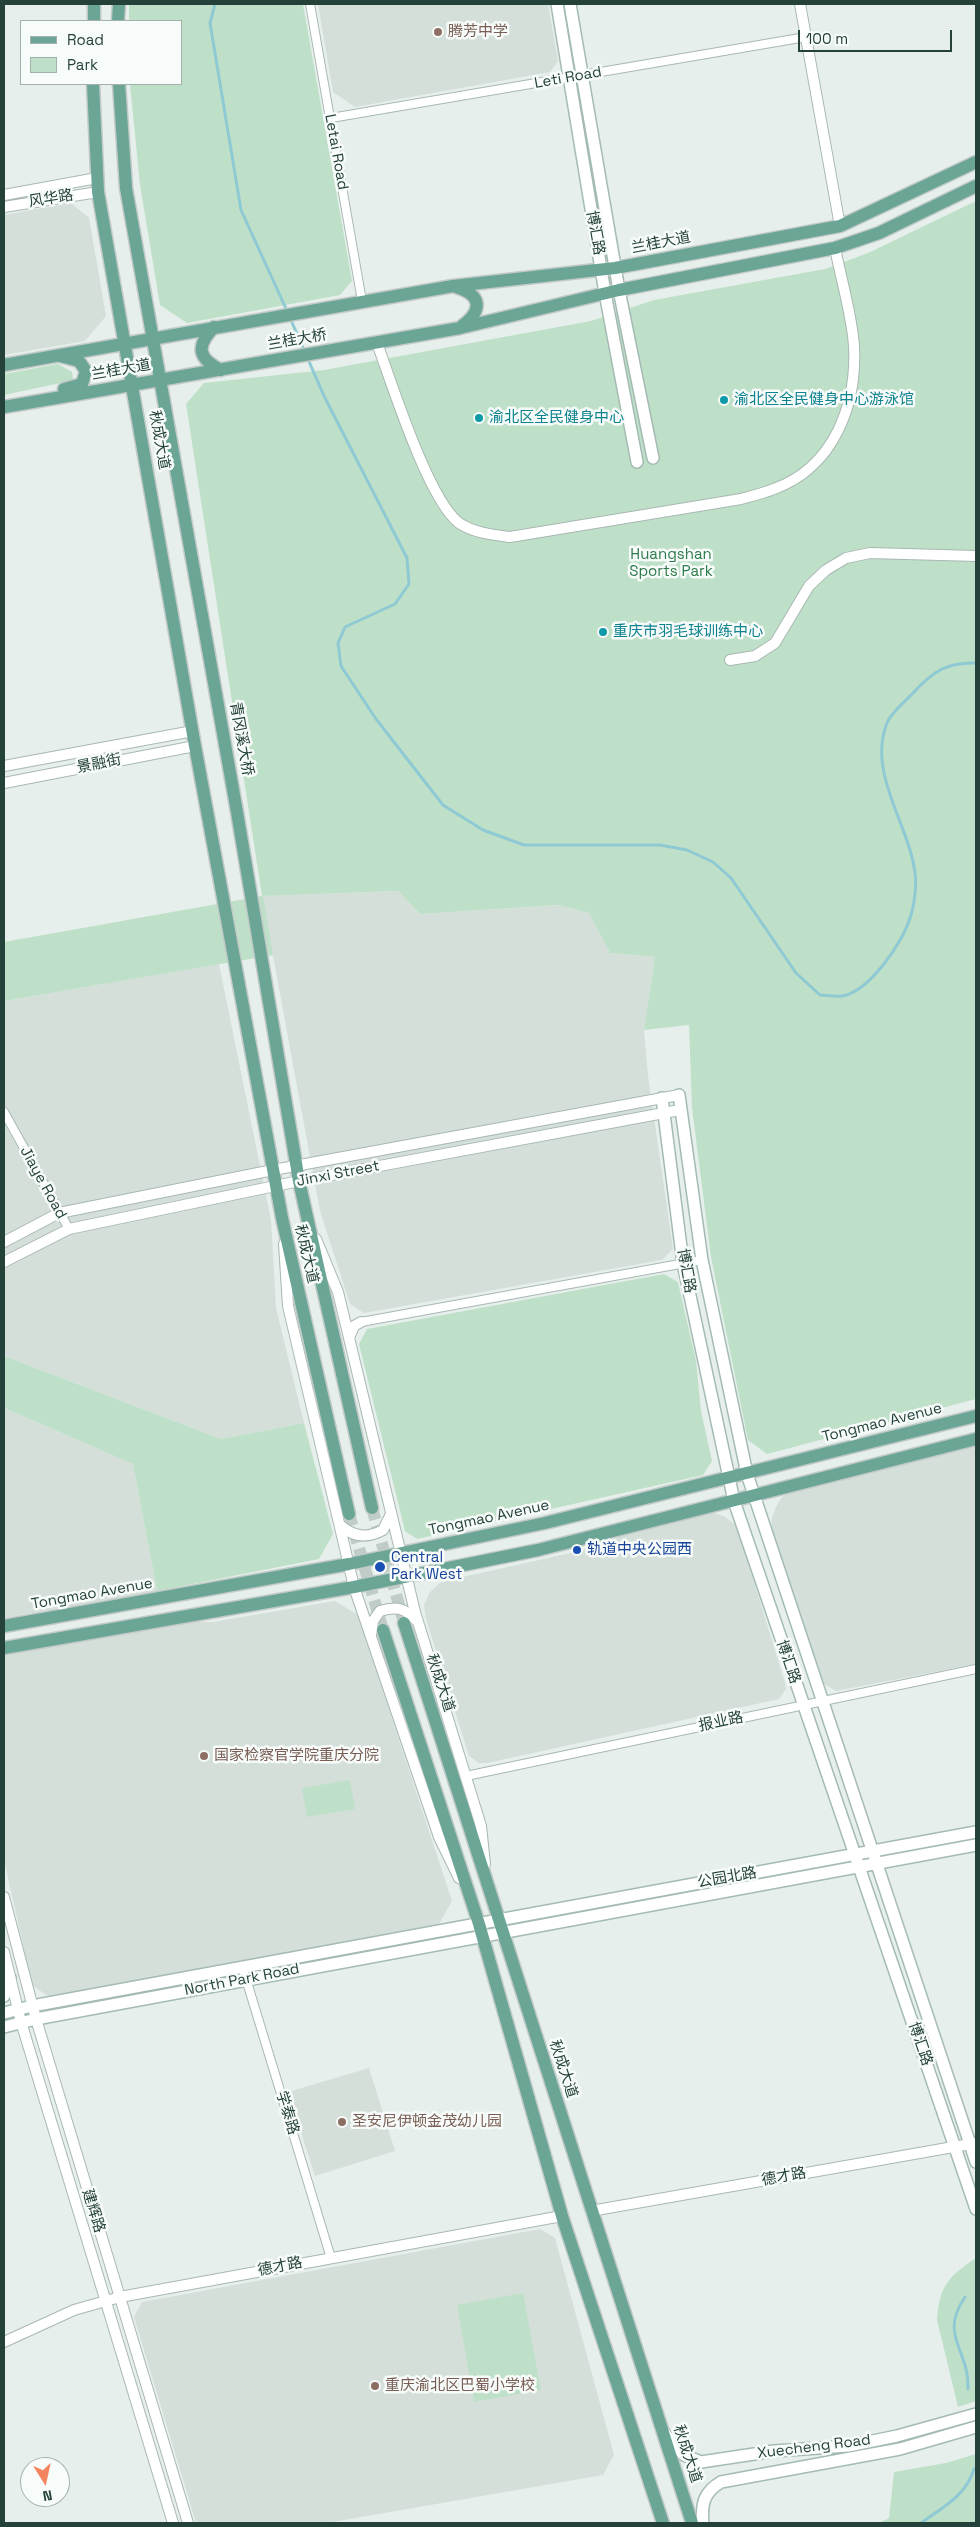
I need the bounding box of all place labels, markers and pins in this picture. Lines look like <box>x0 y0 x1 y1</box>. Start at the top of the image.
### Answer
place label: 腾芳中学 <box>448 23 508 41</box>
marker: 腾芳中学 <box>432 26 444 38</box>
place label: 渝北区全民健身中心游泳馆 <box>734 391 914 409</box>
marker: 渝北区全民健身中心游泳馆 <box>718 394 730 406</box>
place label: 渝北区全民健身中心 <box>489 409 624 427</box>
marker: 渝北区全民健身中心 <box>473 412 485 424</box>
place label: 重庆市羽毛球训练中心 <box>613 623 763 641</box>
marker: 重庆市羽毛球训练中心 <box>597 626 609 638</box>
place label: 轨道中央公园西 <box>587 1541 692 1559</box>
marker: 轨道中央公园西 <box>571 1544 583 1556</box>
place label: Central Park West <box>391 1549 462 1584</box>
marker: Central Park West <box>373 1560 387 1574</box>
place label: 国家检察官学院重庆分院 <box>214 1747 379 1765</box>
marker: 国家检察官学院重庆分院 <box>198 1750 210 1762</box>
place label: 圣安尼伊顿金茂幼儿园 <box>352 2113 502 2131</box>
marker: 圣安尼伊顿金茂幼儿园 <box>336 2116 348 2128</box>
place label: 重庆渝北区巴蜀小学校 <box>385 2377 535 2395</box>
marker: 重庆渝北区巴蜀小学校 <box>369 2380 381 2392</box>

